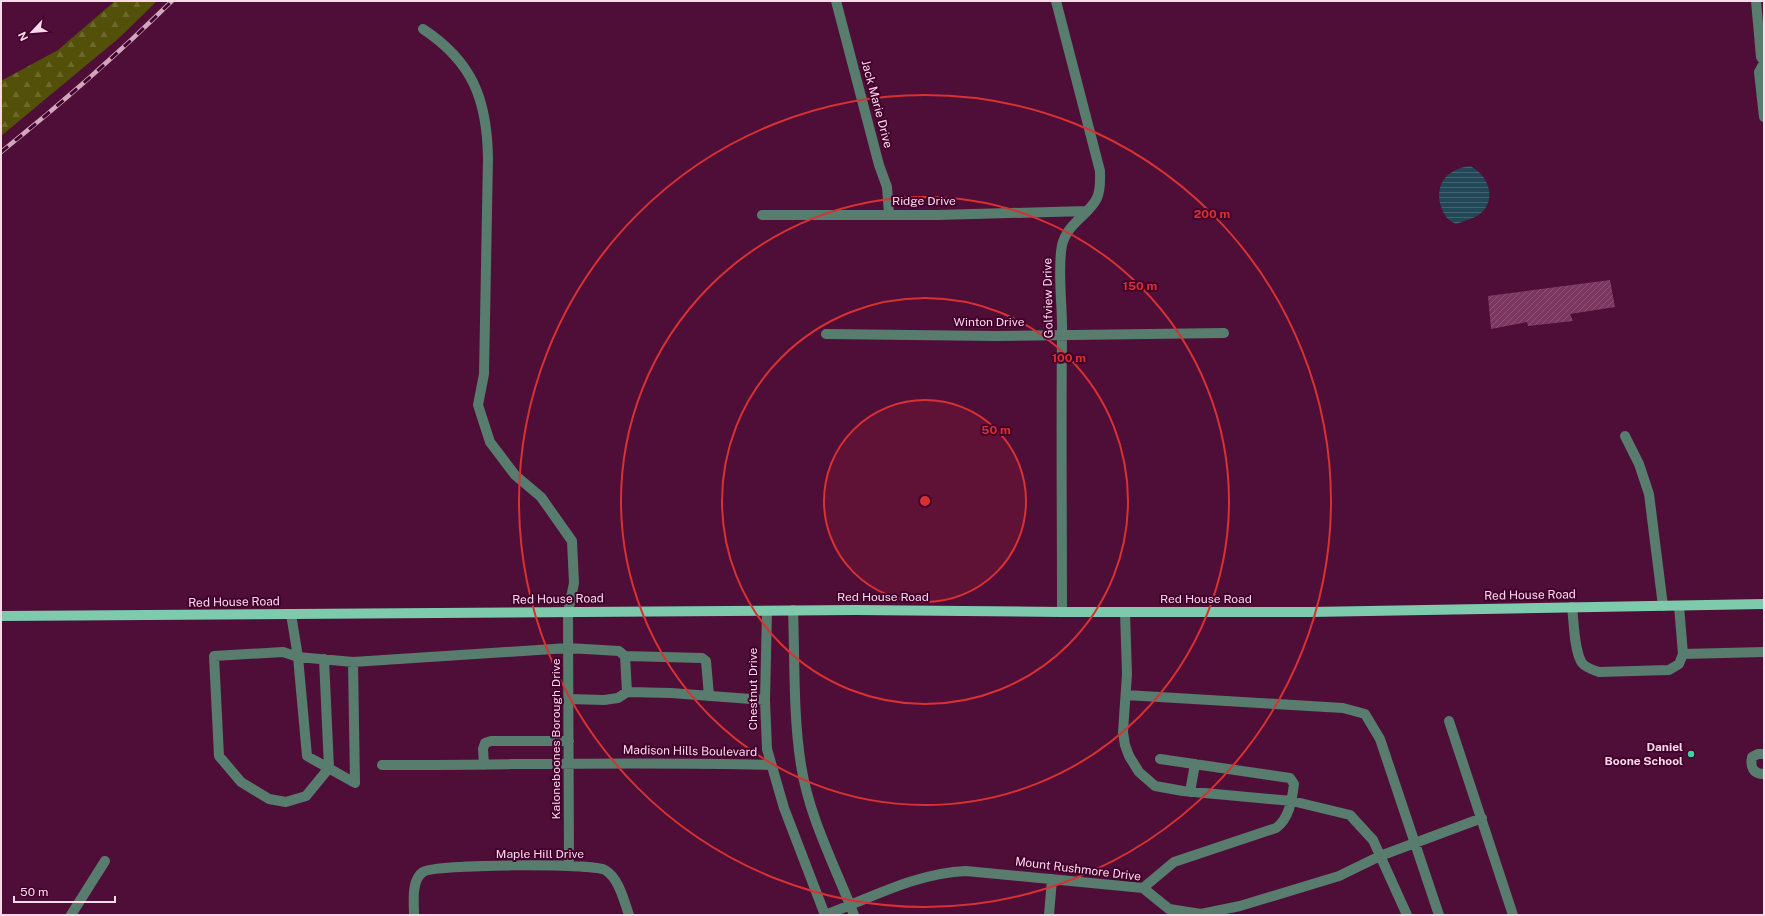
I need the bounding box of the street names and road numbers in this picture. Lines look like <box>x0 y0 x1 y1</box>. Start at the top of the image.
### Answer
street label: Jack Marie Drive <box>859 58 896 150</box>
street label: Ridge Drive <box>892 194 956 208</box>
street label: Golfview Drive <box>1040 257 1056 338</box>
street label: Winton Drive <box>953 315 1025 329</box>
street label: Red House Road <box>1484 587 1576 603</box>
street label: Red House Road <box>837 590 929 604</box>
street label: Red House Road <box>512 591 604 607</box>
street label: Red House Road <box>1160 592 1252 606</box>
street label: Red House Road <box>188 594 280 610</box>
street label: Chestnut Drive <box>746 647 760 730</box>
street label: Kaloneboones Borough Drive <box>549 658 563 820</box>
street label: Madison Hills Boulevard <box>623 743 757 759</box>
street label: Maple Hill Drive <box>496 847 584 861</box>
street label: Mount Rushmore Drive <box>1014 854 1142 884</box>

